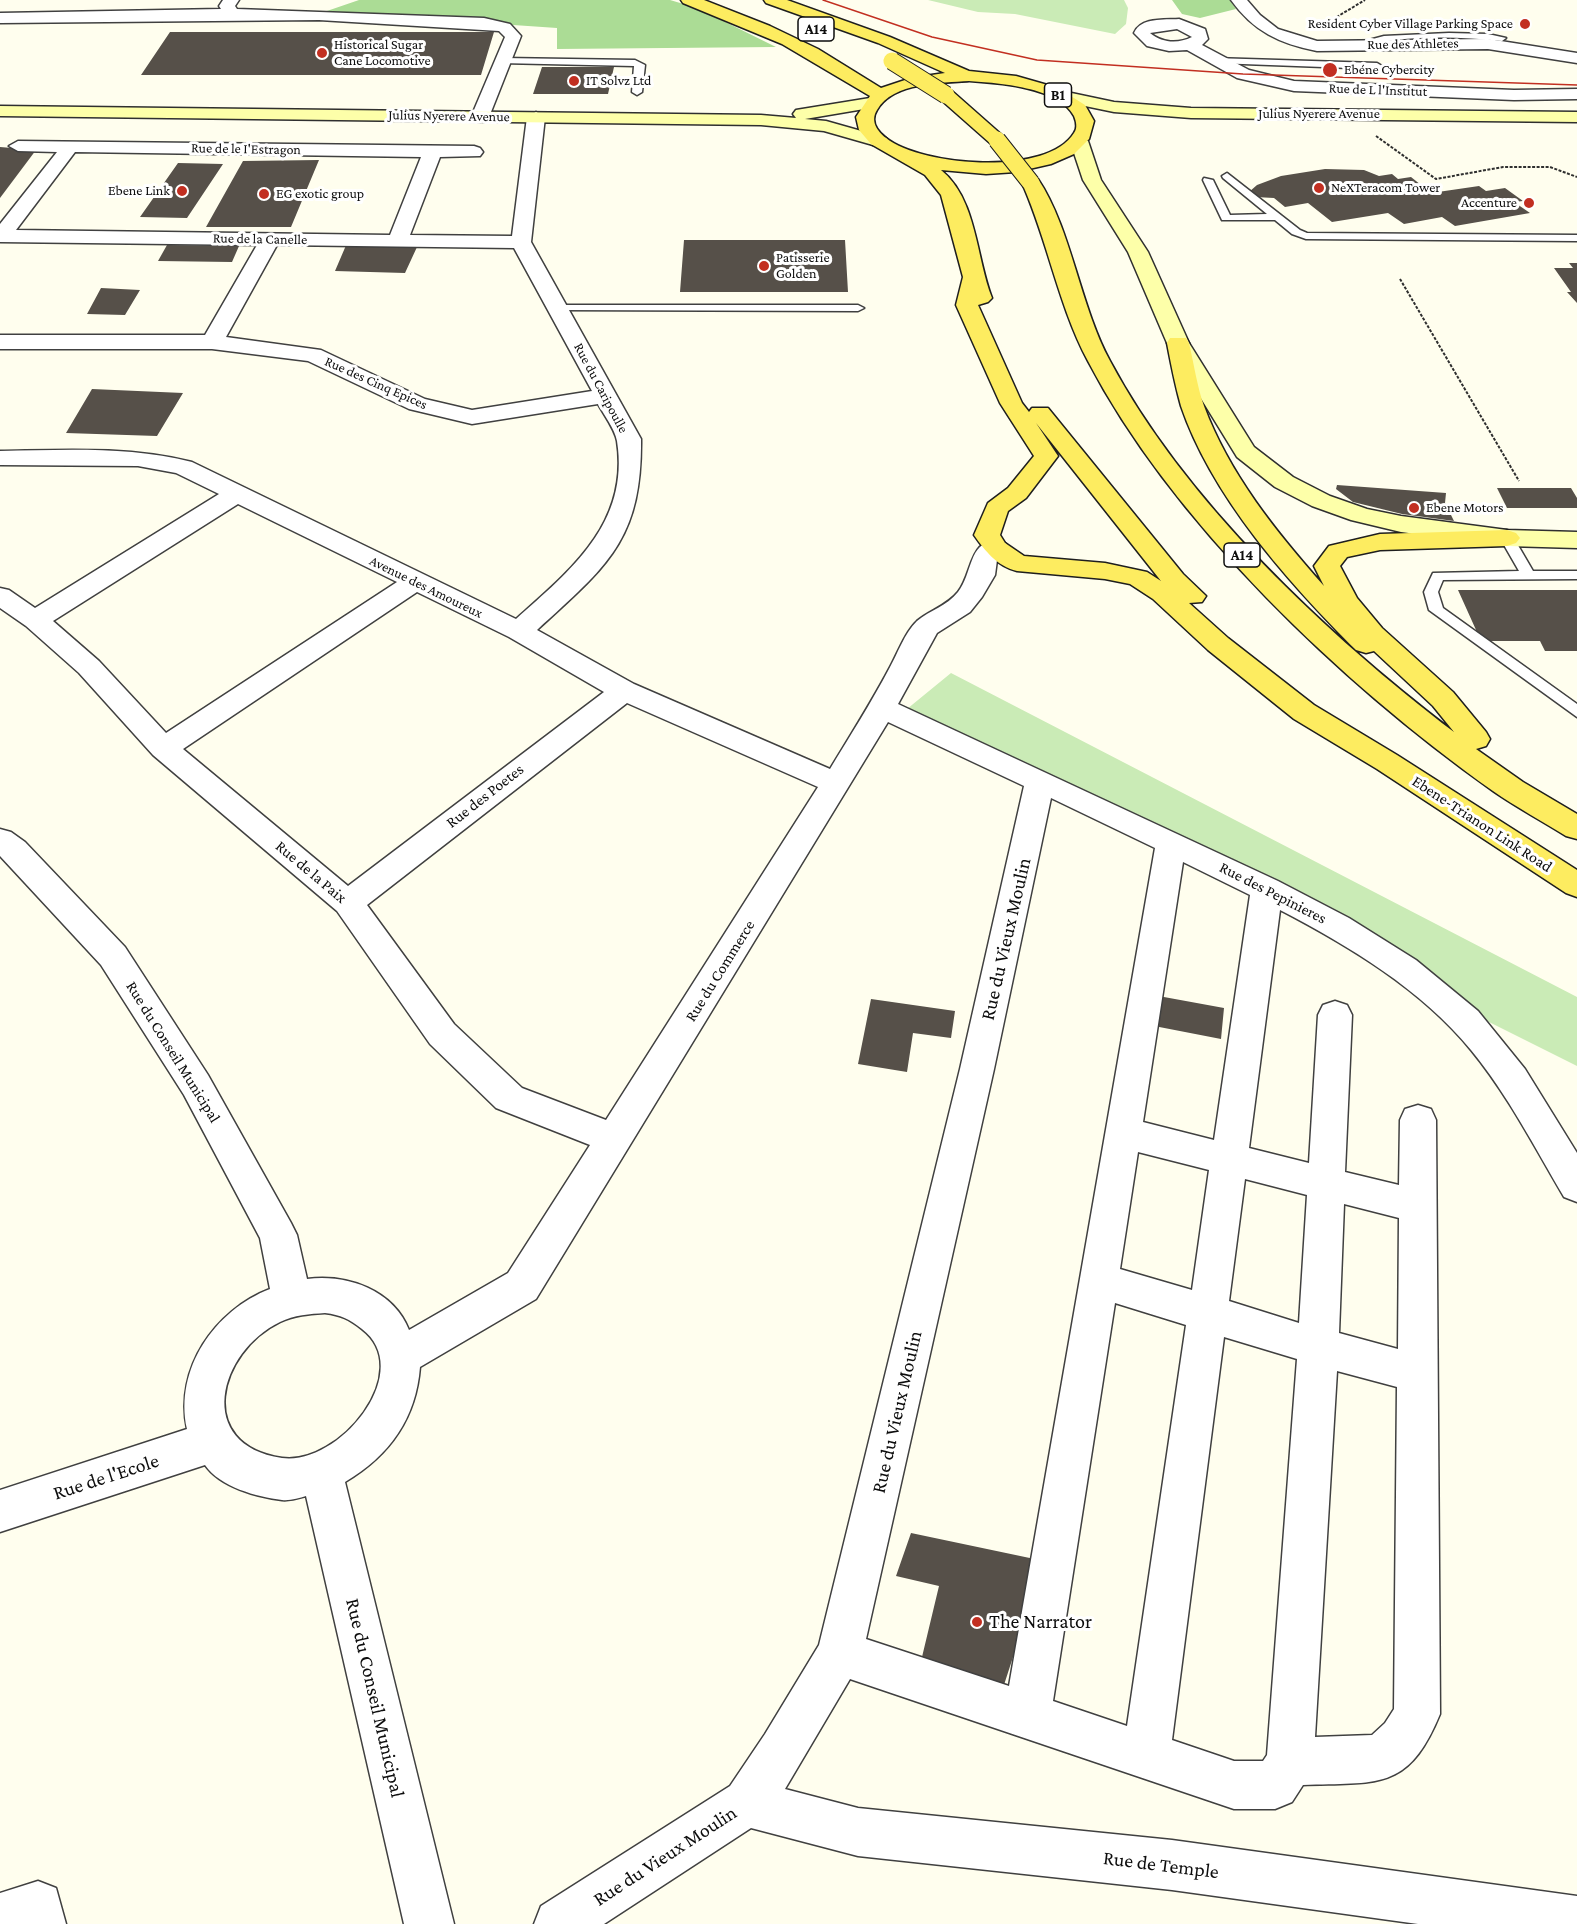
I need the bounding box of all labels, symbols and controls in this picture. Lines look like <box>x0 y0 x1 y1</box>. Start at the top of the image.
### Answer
place label: Resident Cyber Village Parking Space <box>1308 16 1513 32</box>
road number: A14 <box>798 17 834 41</box>
marker: Resident Cyber Village Parking Space <box>1518 17 1532 31</box>
street label: Rue des Athletes <box>1367 35 1459 53</box>
place label: Historical Sugar Cane Locomotive <box>334 37 431 70</box>
marker: Historical Sugar Cane Locomotive <box>315 46 329 60</box>
marker: Ebéne Cybercity <box>1321 61 1339 79</box>
place label: Ebéne Cybercity <box>1344 62 1434 78</box>
place label: IT Solvz Ltd <box>586 73 651 89</box>
marker: IT Solvz Ltd <box>567 74 581 88</box>
street label: Rue de L l'Institut <box>1328 80 1428 100</box>
road number: B1 <box>1044 83 1072 107</box>
street label: Julius Nyerere Avenue <box>1258 106 1380 122</box>
street label: Julius Nyerere Avenue <box>388 107 510 125</box>
street label: Rue de le I'Estragon <box>191 140 301 158</box>
place label: NeXTeracom Tower <box>1331 180 1440 196</box>
marker: NeXTeracom Tower <box>1312 181 1326 195</box>
place label: Ebene Link <box>108 183 170 199</box>
marker: Ebene Link <box>175 184 189 198</box>
place label: EG exotic group <box>276 186 364 202</box>
marker: EG exotic group <box>257 187 271 201</box>
place label: Accenture <box>1461 195 1517 211</box>
marker: Accenture <box>1522 196 1536 210</box>
street label: Rue de la Canelle <box>213 230 307 248</box>
place label: Patisserie Golden <box>776 250 830 282</box>
marker: Patisserie Golden <box>757 259 771 273</box>
street label: Rue du Caripoulle <box>570 340 632 436</box>
street label: Rue des Cinq Epices <box>322 353 430 413</box>
place label: Ebene Motors <box>1426 500 1504 516</box>
marker: Ebene Motors <box>1407 501 1421 515</box>
road number: A14 <box>1224 543 1260 567</box>
street label: Avenue des Amoureux <box>367 552 485 622</box>
street label: Rue des Poetes <box>442 760 528 832</box>
street label: Ebene-Trianon Link Road <box>1408 772 1556 876</box>
street label: Rue de la Paix <box>271 837 351 907</box>
street label: Rue du Vieux Moulin <box>976 855 1036 1023</box>
street label: Rue des Pepinieres <box>1216 858 1330 928</box>
street label: Rue du Commerce <box>681 917 759 1025</box>
street label: Rue du Conseil Municipal <box>122 978 224 1126</box>
street label: Rue du Vieux Moulin <box>867 1328 927 1496</box>
street label: Rue de l'Ecole <box>50 1449 162 1505</box>
street label: Rue du Conseil Municipal <box>340 1596 410 1800</box>
place label: The Narrator <box>989 1610 1092 1634</box>
marker: The Narrator <box>970 1615 984 1629</box>
street label: Rue du Vieux Moulin <box>589 1801 741 1911</box>
street label: Rue de Temple <box>1102 1846 1220 1884</box>

